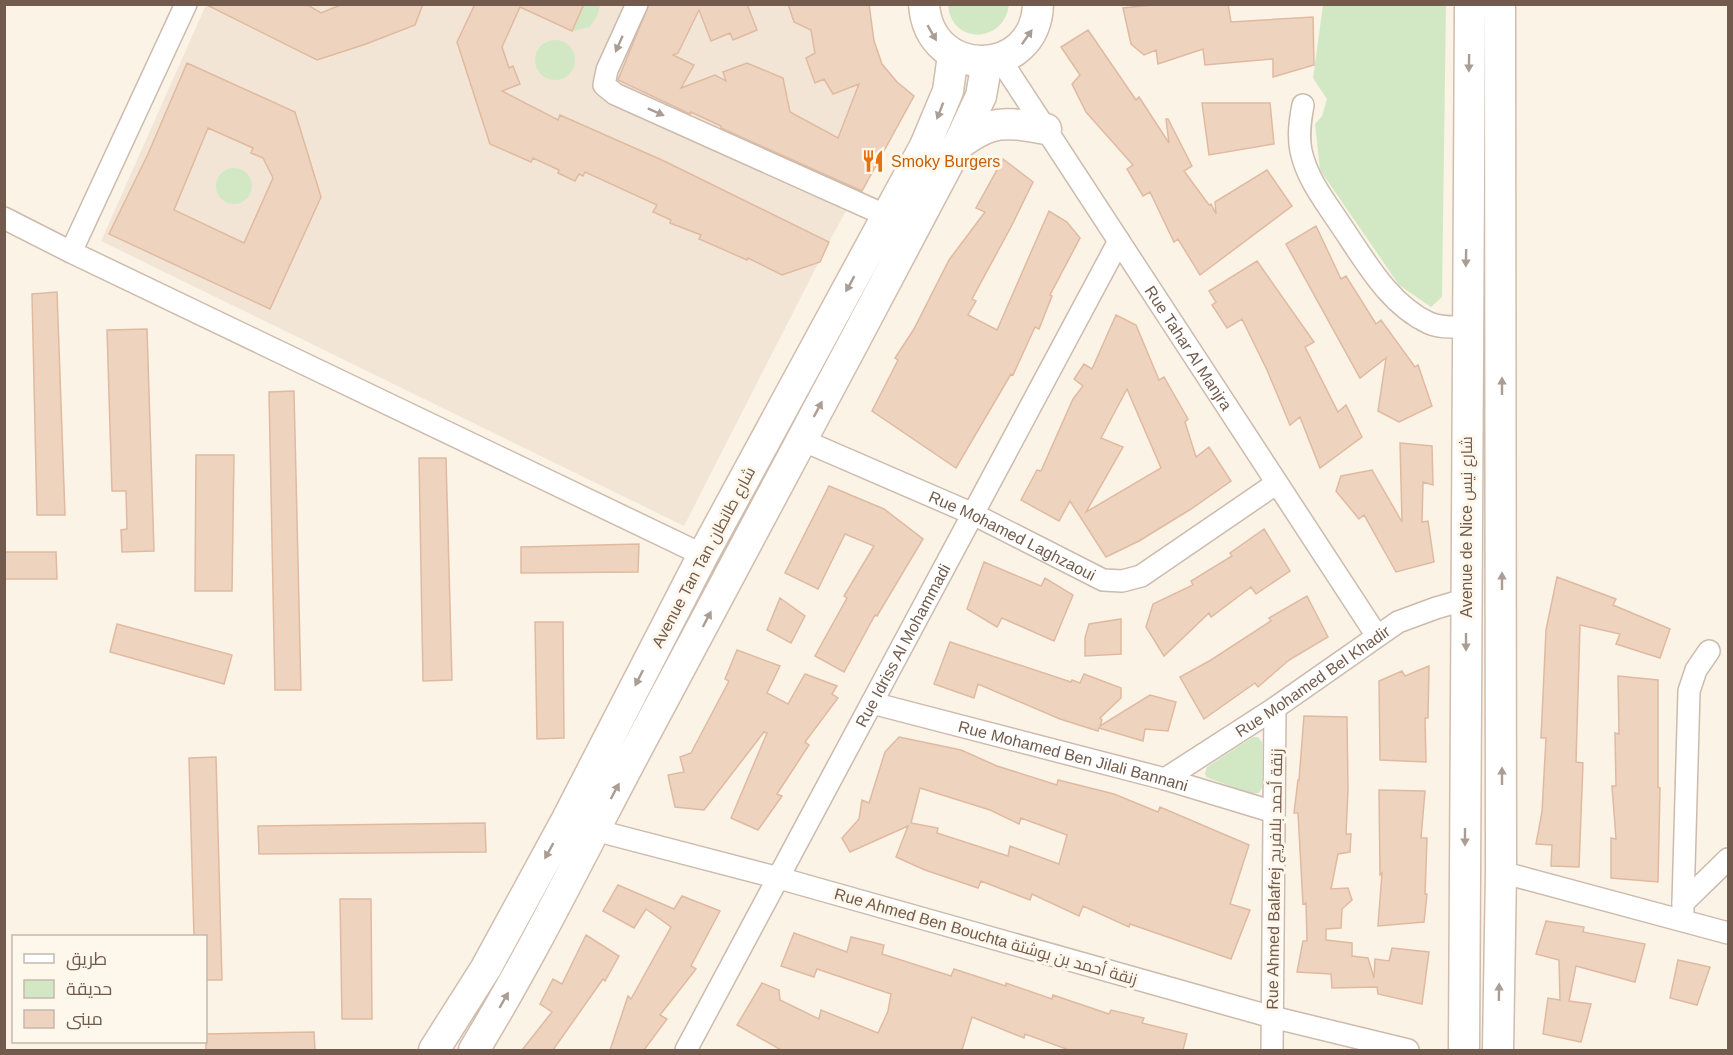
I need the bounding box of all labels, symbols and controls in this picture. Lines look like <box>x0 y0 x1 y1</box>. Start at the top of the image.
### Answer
one-way arrow <box>927 25 938 41</box>
one-way arrow <box>1021 30 1033 46</box>
one-way arrow <box>614 36 623 53</box>
one-way arrow <box>1464 53 1474 72</box>
one-way arrow <box>935 103 945 121</box>
one-way arrow <box>647 108 664 117</box>
restaurant icon: Smoky Burgers <box>860 148 886 174</box>
place label: Smoky Burgers <box>891 153 1000 170</box>
one-way arrow <box>1461 248 1471 267</box>
one-way arrow <box>845 276 855 293</box>
street label: Rue Tahar Al Manjra <box>1142 283 1235 413</box>
one-way arrow <box>1497 377 1507 396</box>
one-way arrow <box>813 401 823 418</box>
street label: Avenue de Nice شارع نيس <box>1458 436 1478 618</box>
street label: Avenue Tan Tan شارع طانطان <box>649 464 761 652</box>
street label: Rue Mohamed Laghzaoui <box>926 488 1098 584</box>
street label: Rue Idriss Al Mohammadi <box>853 561 954 730</box>
one-way arrow <box>1497 572 1507 591</box>
one-way arrow <box>702 610 712 627</box>
street label: Rue Mohamed Bel Khadir <box>1232 622 1394 740</box>
one-way arrow <box>1461 632 1471 651</box>
one-way arrow <box>635 670 644 687</box>
street label: Rue Mohamed Ben Jilali Bannani <box>956 718 1190 794</box>
street label: Rue Ahmed Balafrej زنقة أحمد بلافريج <box>1263 748 1288 1010</box>
one-way arrow <box>1497 767 1507 786</box>
one-way arrow <box>610 782 620 799</box>
one-way arrow <box>1460 827 1470 846</box>
one-way arrow <box>544 843 554 860</box>
street label: Rue Ahmed Ben Bouchta زنقة أحمد بن بوشتة <box>832 884 1139 990</box>
legend <box>12 935 207 1043</box>
text: طريق <box>66 949 107 971</box>
text: حديقة <box>66 979 112 999</box>
one-way arrow <box>1494 983 1504 1002</box>
one-way arrow <box>499 992 510 1008</box>
text: مبنى <box>66 1009 103 1030</box>

